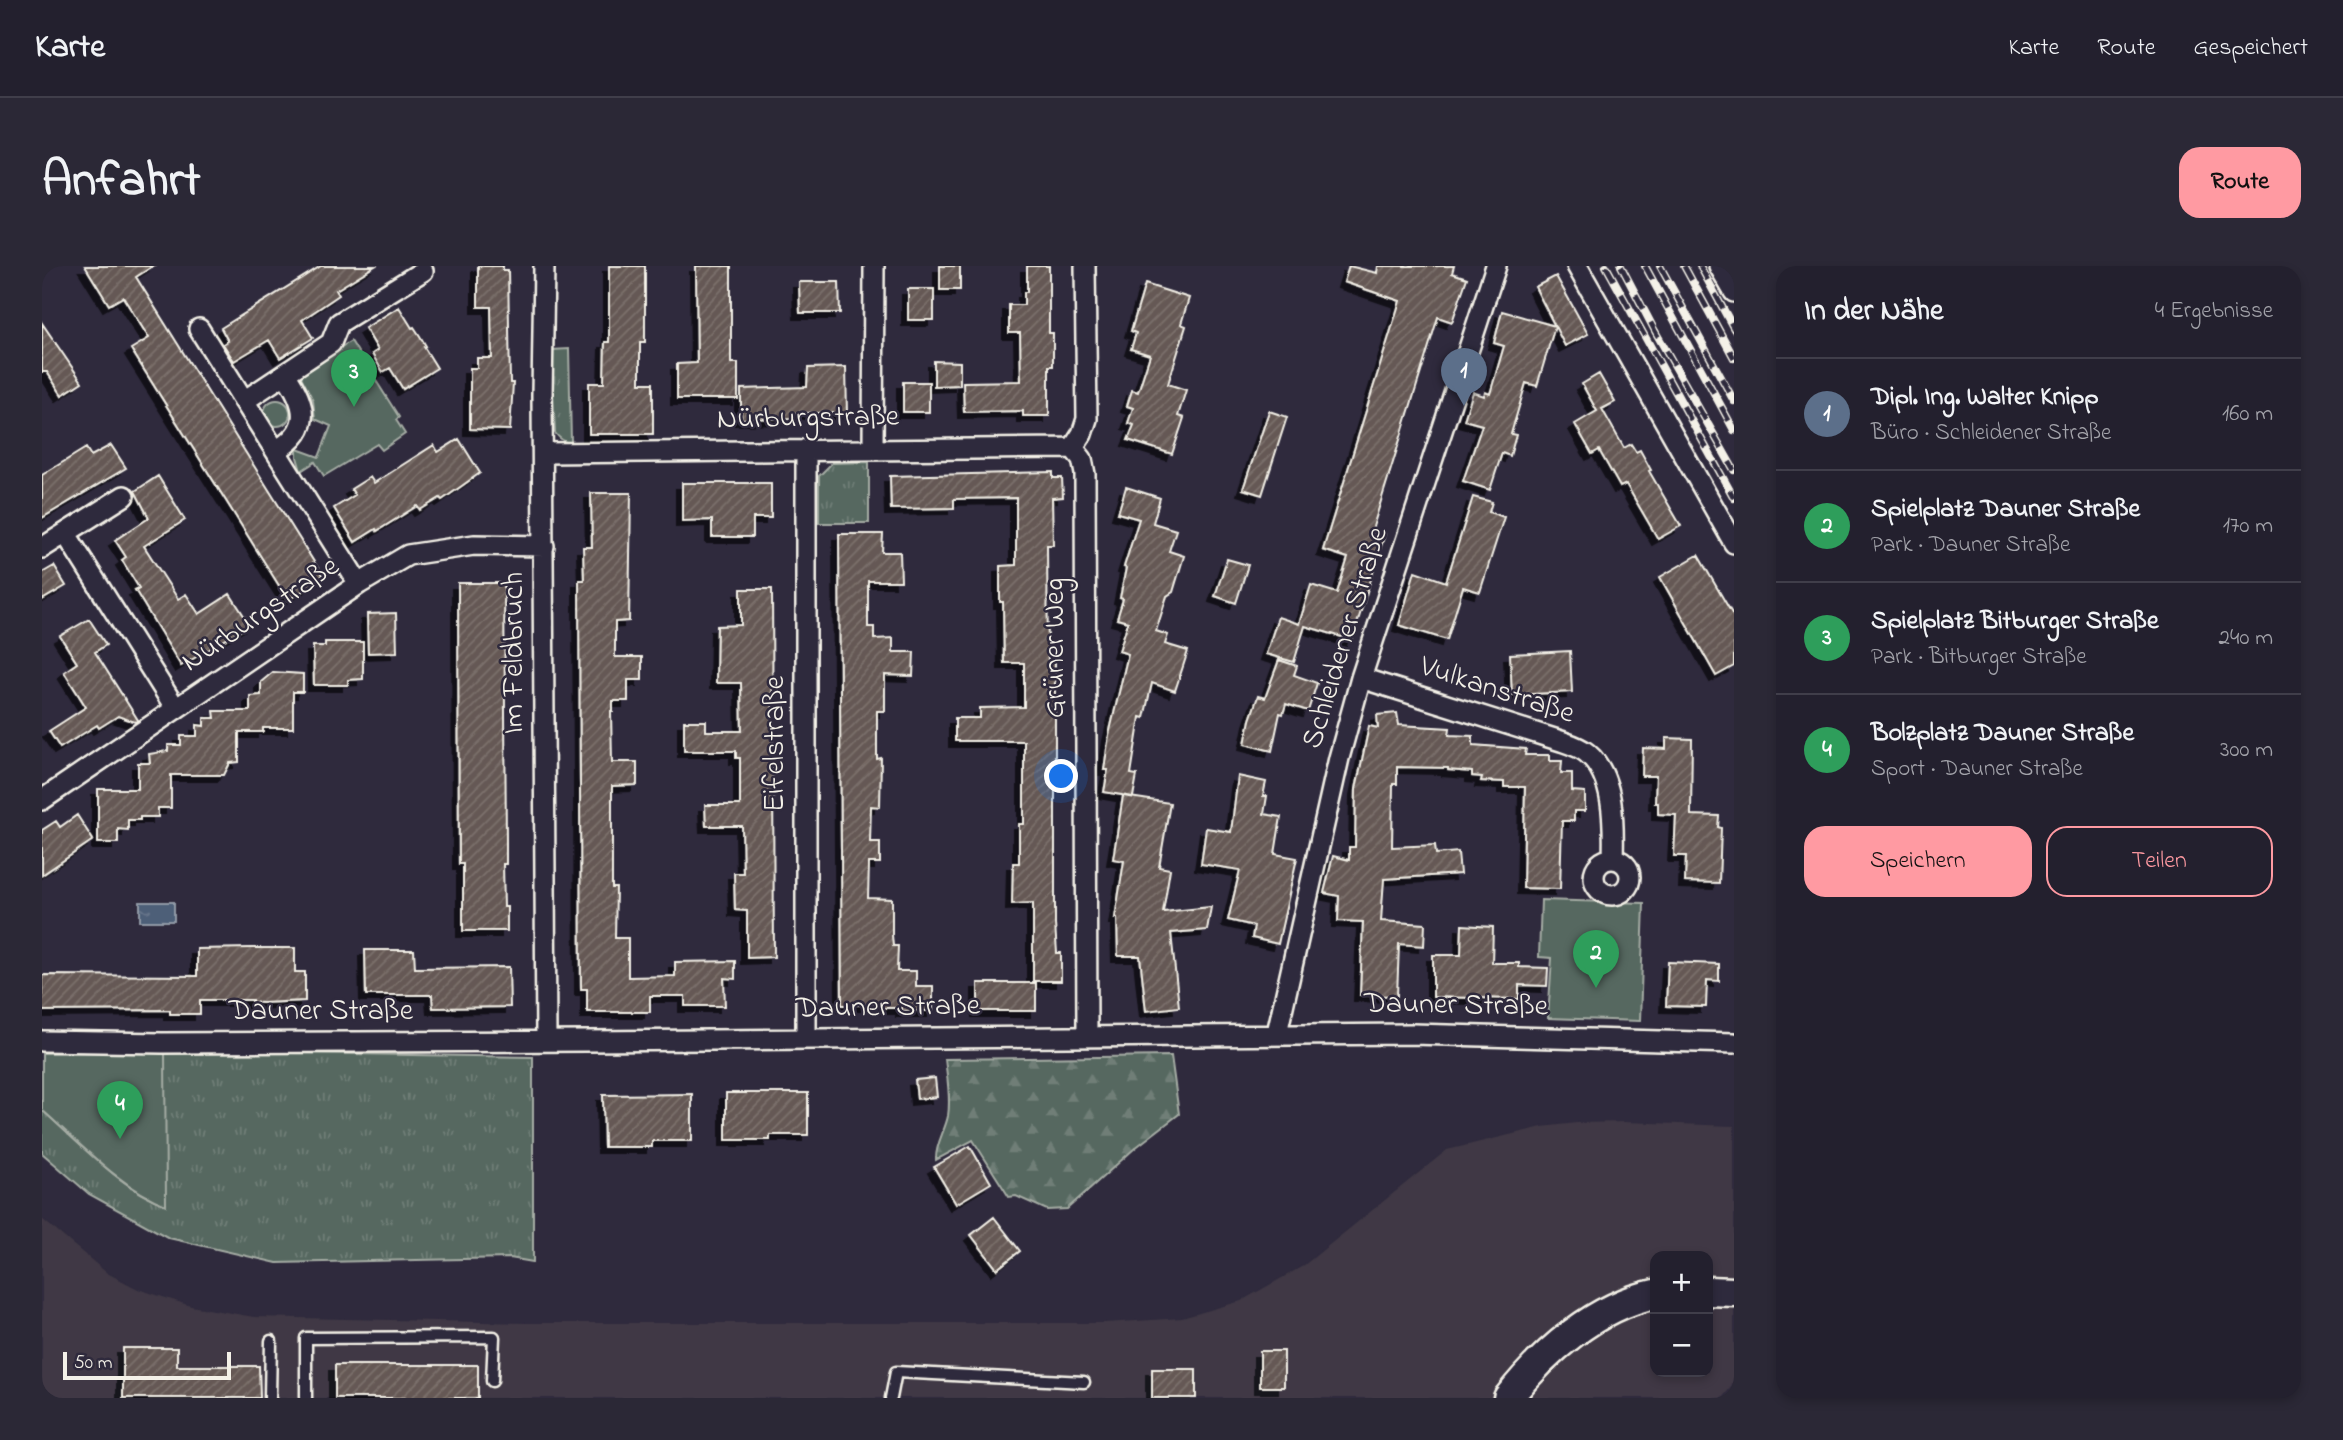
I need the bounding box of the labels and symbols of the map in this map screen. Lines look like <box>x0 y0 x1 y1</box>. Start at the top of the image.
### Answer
pin: 1 <box>1441 348 1487 406</box>
pin: 3 <box>331 349 377 407</box>
street label: Nürburgstraße <box>716 395 900 443</box>
street label: Schleidener Straße <box>1291 521 1401 754</box>
street label: Nürburgstraße <box>173 545 349 684</box>
street label: Im Feldbruch <box>493 572 537 734</box>
street label: Grüner Weg <box>1034 578 1078 718</box>
street label: Vulkanstraße <box>1413 645 1581 737</box>
street label: Eifelstraße <box>754 675 798 812</box>
your location <box>1044 759 1078 793</box>
pin: 2 <box>1573 930 1619 988</box>
street label: Dauner Straße <box>1362 982 1549 1030</box>
street label: Dauner Straße <box>794 984 981 1032</box>
street label: Dauner Straße <box>228 990 414 1034</box>
pin: 4 <box>97 1081 143 1139</box>
scale bar <box>63 1349 231 1381</box>

